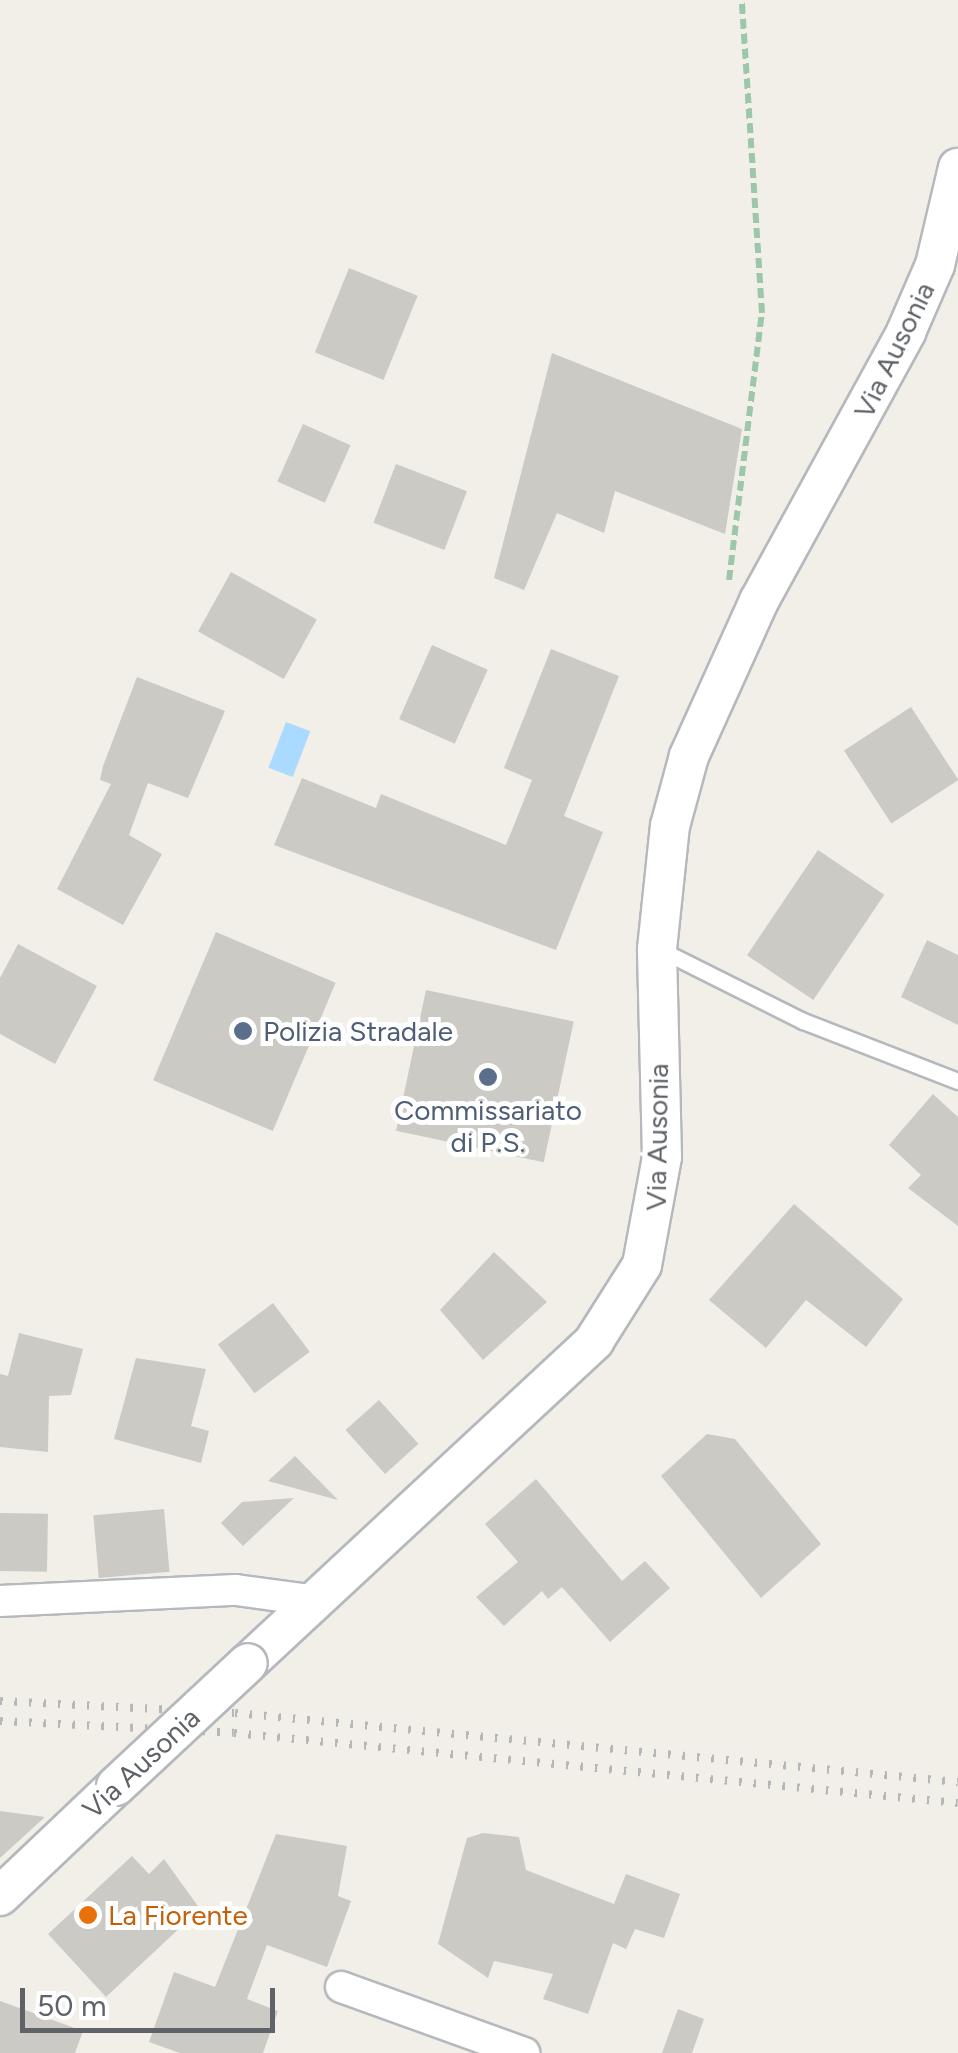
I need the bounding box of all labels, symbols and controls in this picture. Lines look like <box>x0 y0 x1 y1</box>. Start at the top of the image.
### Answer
street label: Via Ausonia <box>847 276 941 424</box>
place label: Polizia Stradale <box>263 1014 453 1048</box>
marker: Polizia Stradale <box>232 1020 254 1042</box>
street label: Via Ausonia <box>639 1063 675 1211</box>
marker: Commissariato di P.S. <box>477 1066 499 1088</box>
place label: Commissariato di P.S. <box>394 1093 582 1159</box>
street label: Via Ausonia <box>76 1700 206 1826</box>
place label: La Fiorente <box>108 1898 248 1932</box>
marker: La Fiorente <box>77 1904 99 1926</box>
scale bar <box>25 1968 280 2030</box>
text: 50 m <box>37 1987 106 2024</box>

